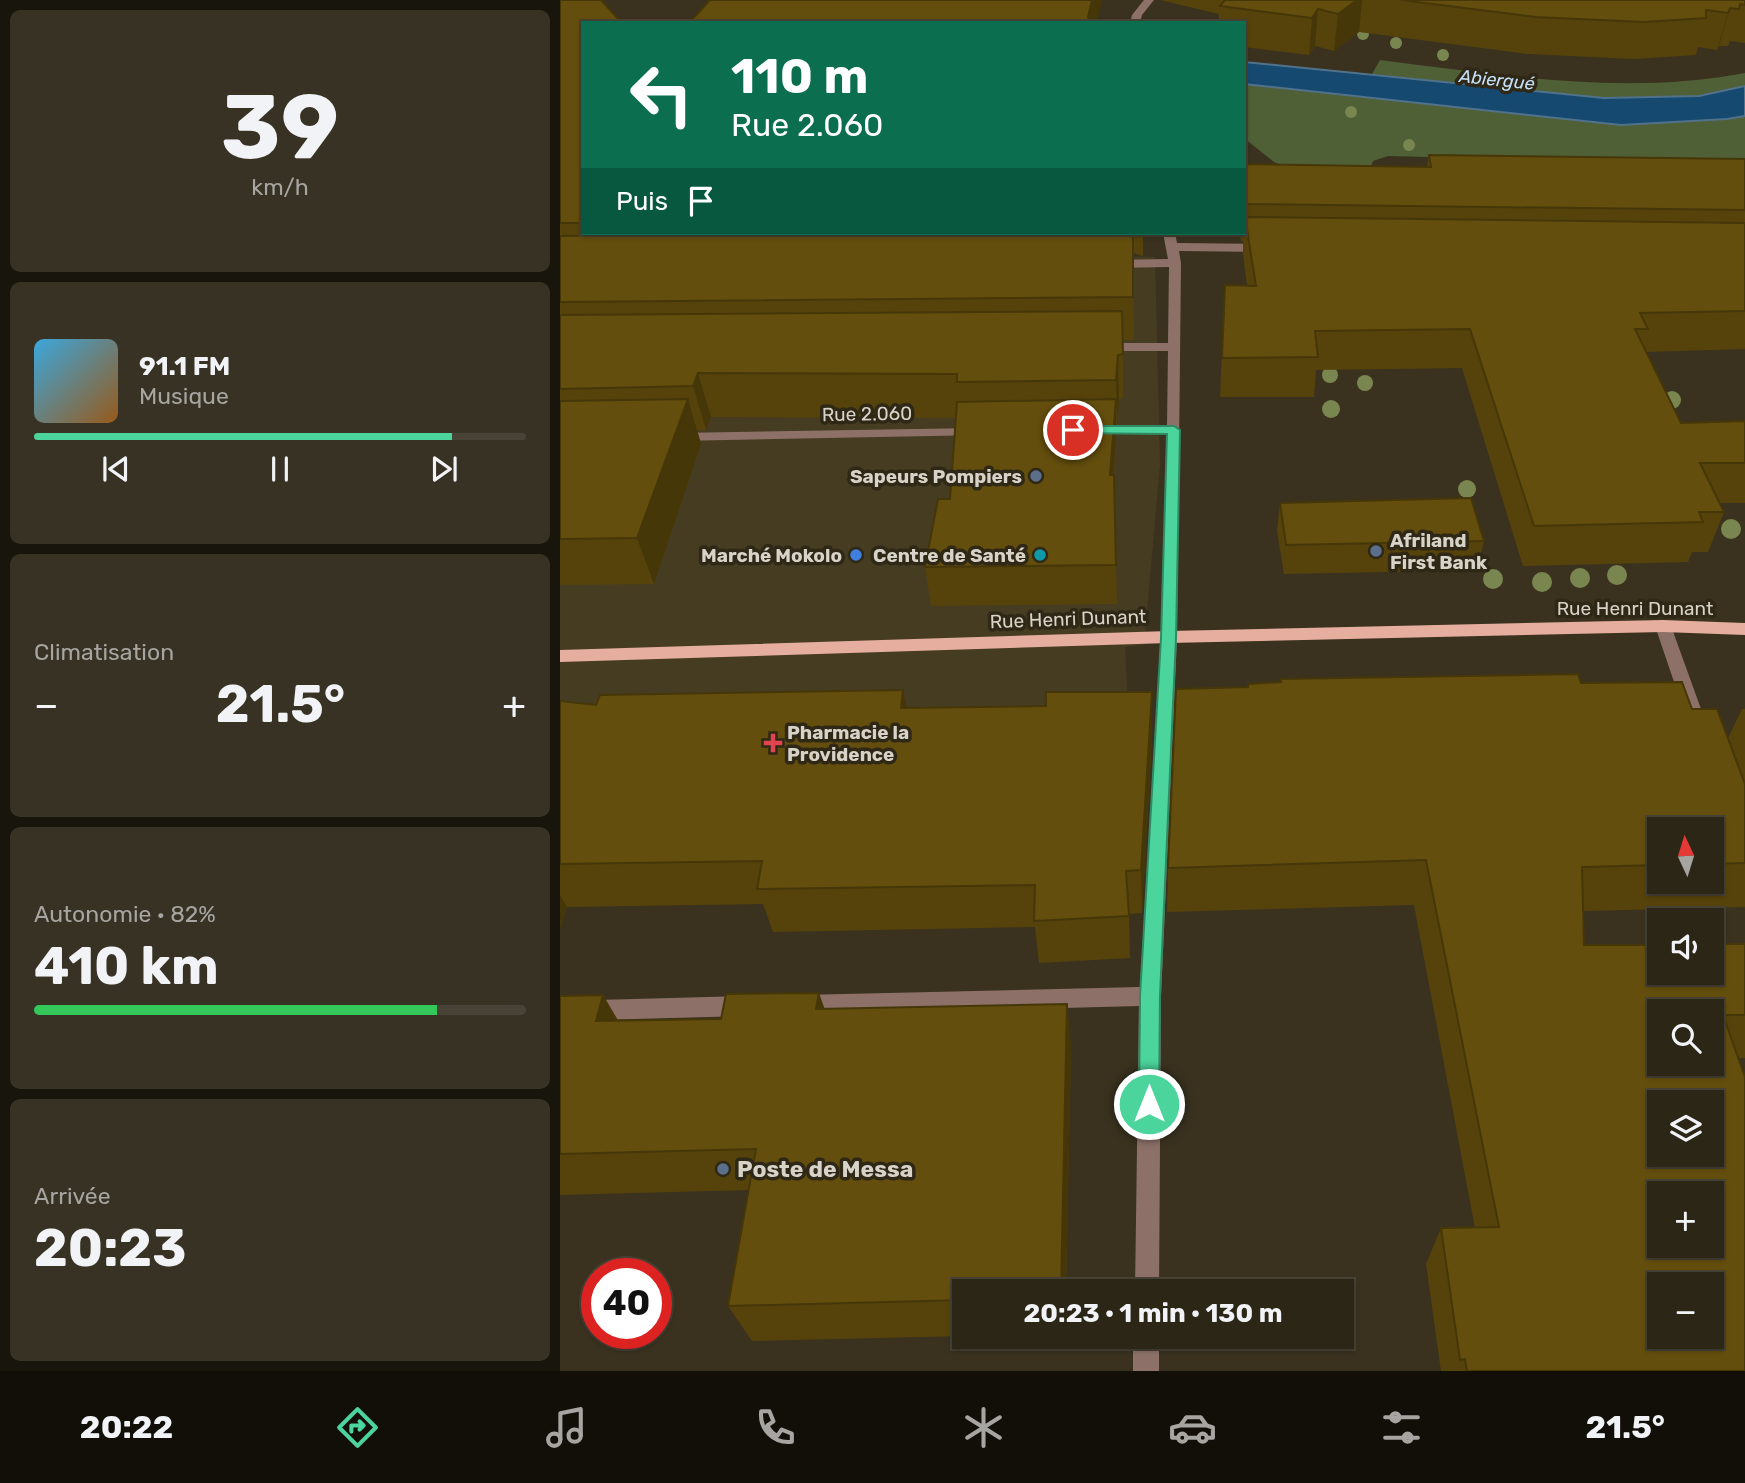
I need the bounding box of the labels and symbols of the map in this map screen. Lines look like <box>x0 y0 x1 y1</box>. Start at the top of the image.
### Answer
water label: Abiergué <box>1457 65 1536 95</box>
pin <box>1043 400 1103 460</box>
street label: Rue 2.060 <box>822 402 912 426</box>
place label: Sapeurs Pompiers <box>850 465 1022 488</box>
marker: Sapeurs Pompiers <box>1028 468 1044 484</box>
place label: Afriland First Bank <box>1390 529 1487 574</box>
marker: Afriland First Bank <box>1368 543 1384 559</box>
place label: Marché Mokolo <box>701 544 842 567</box>
place label: Centre de Santé <box>873 544 1026 567</box>
marker: Marché Mokolo <box>848 547 864 563</box>
marker: Centre de Santé <box>1032 547 1048 563</box>
street label: Rue Henri Dunant <box>1557 597 1714 620</box>
street label: Rue Henri Dunant <box>989 605 1147 633</box>
place label: Pharmacie la Providence <box>787 721 909 766</box>
marker: Pharmacie la Providence <box>765 735 781 751</box>
north arrow <box>1647 817 1724 894</box>
position arrow <box>1112 1067 1186 1141</box>
place label: Poste de Messa <box>737 1155 913 1183</box>
marker: Poste de Messa <box>715 1161 731 1177</box>
speed limit sign: 40 <box>581 1258 672 1349</box>

